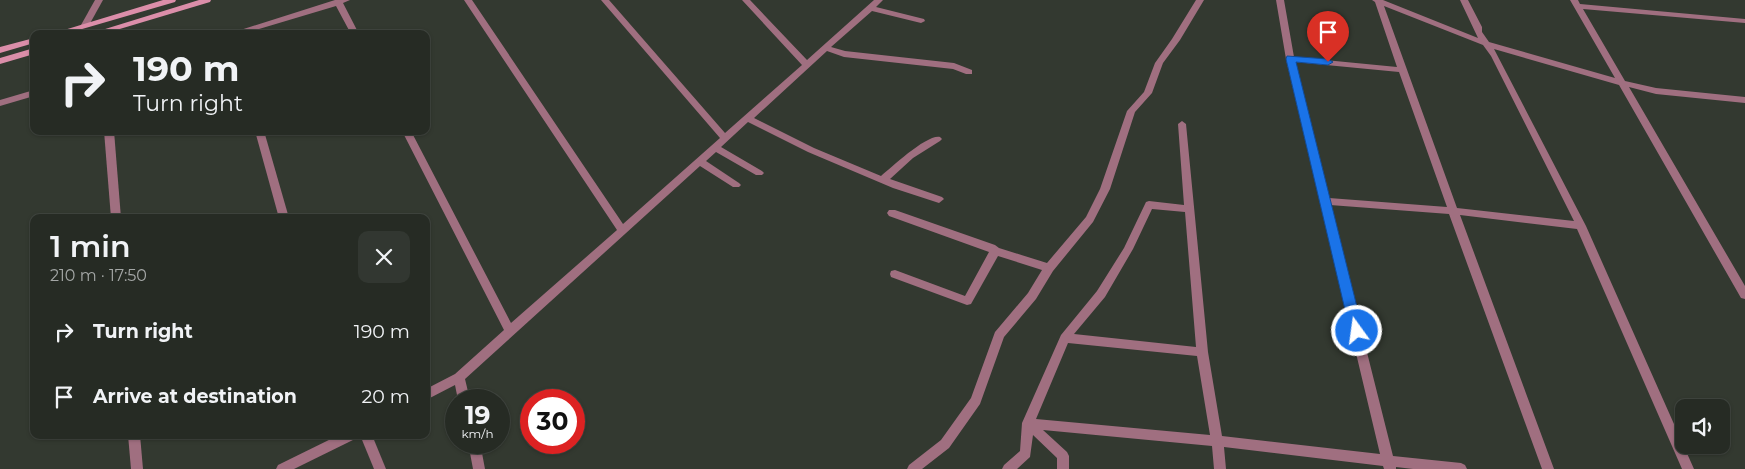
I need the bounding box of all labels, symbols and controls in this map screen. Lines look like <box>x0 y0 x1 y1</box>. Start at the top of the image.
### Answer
pin <box>1307 11 1349 62</box>
icon: arrive <box>1314 18 1342 46</box>
text: 190 m <box>133 47 239 90</box>
icon: right <box>50 50 115 115</box>
text: Turn right <box>133 90 243 117</box>
text: 1 min <box>50 228 131 265</box>
button: close <box>358 231 410 283</box>
text: 210 m · 17:50 <box>50 266 147 285</box>
position arrow <box>1330 304 1382 356</box>
icon: right <box>50 318 78 346</box>
text: Turn right <box>93 320 193 343</box>
text: 190 m <box>354 320 410 343</box>
icon: arrive <box>50 383 78 411</box>
text: Arrive at destination <box>93 385 297 408</box>
text: 20 m <box>362 385 410 408</box>
speed limit sign: 30 <box>520 389 585 454</box>
map controls <box>1675 399 1730 454</box>
button: sound <box>1675 399 1730 454</box>
text: 19 <box>465 400 490 430</box>
text: km/h <box>461 426 494 441</box>

